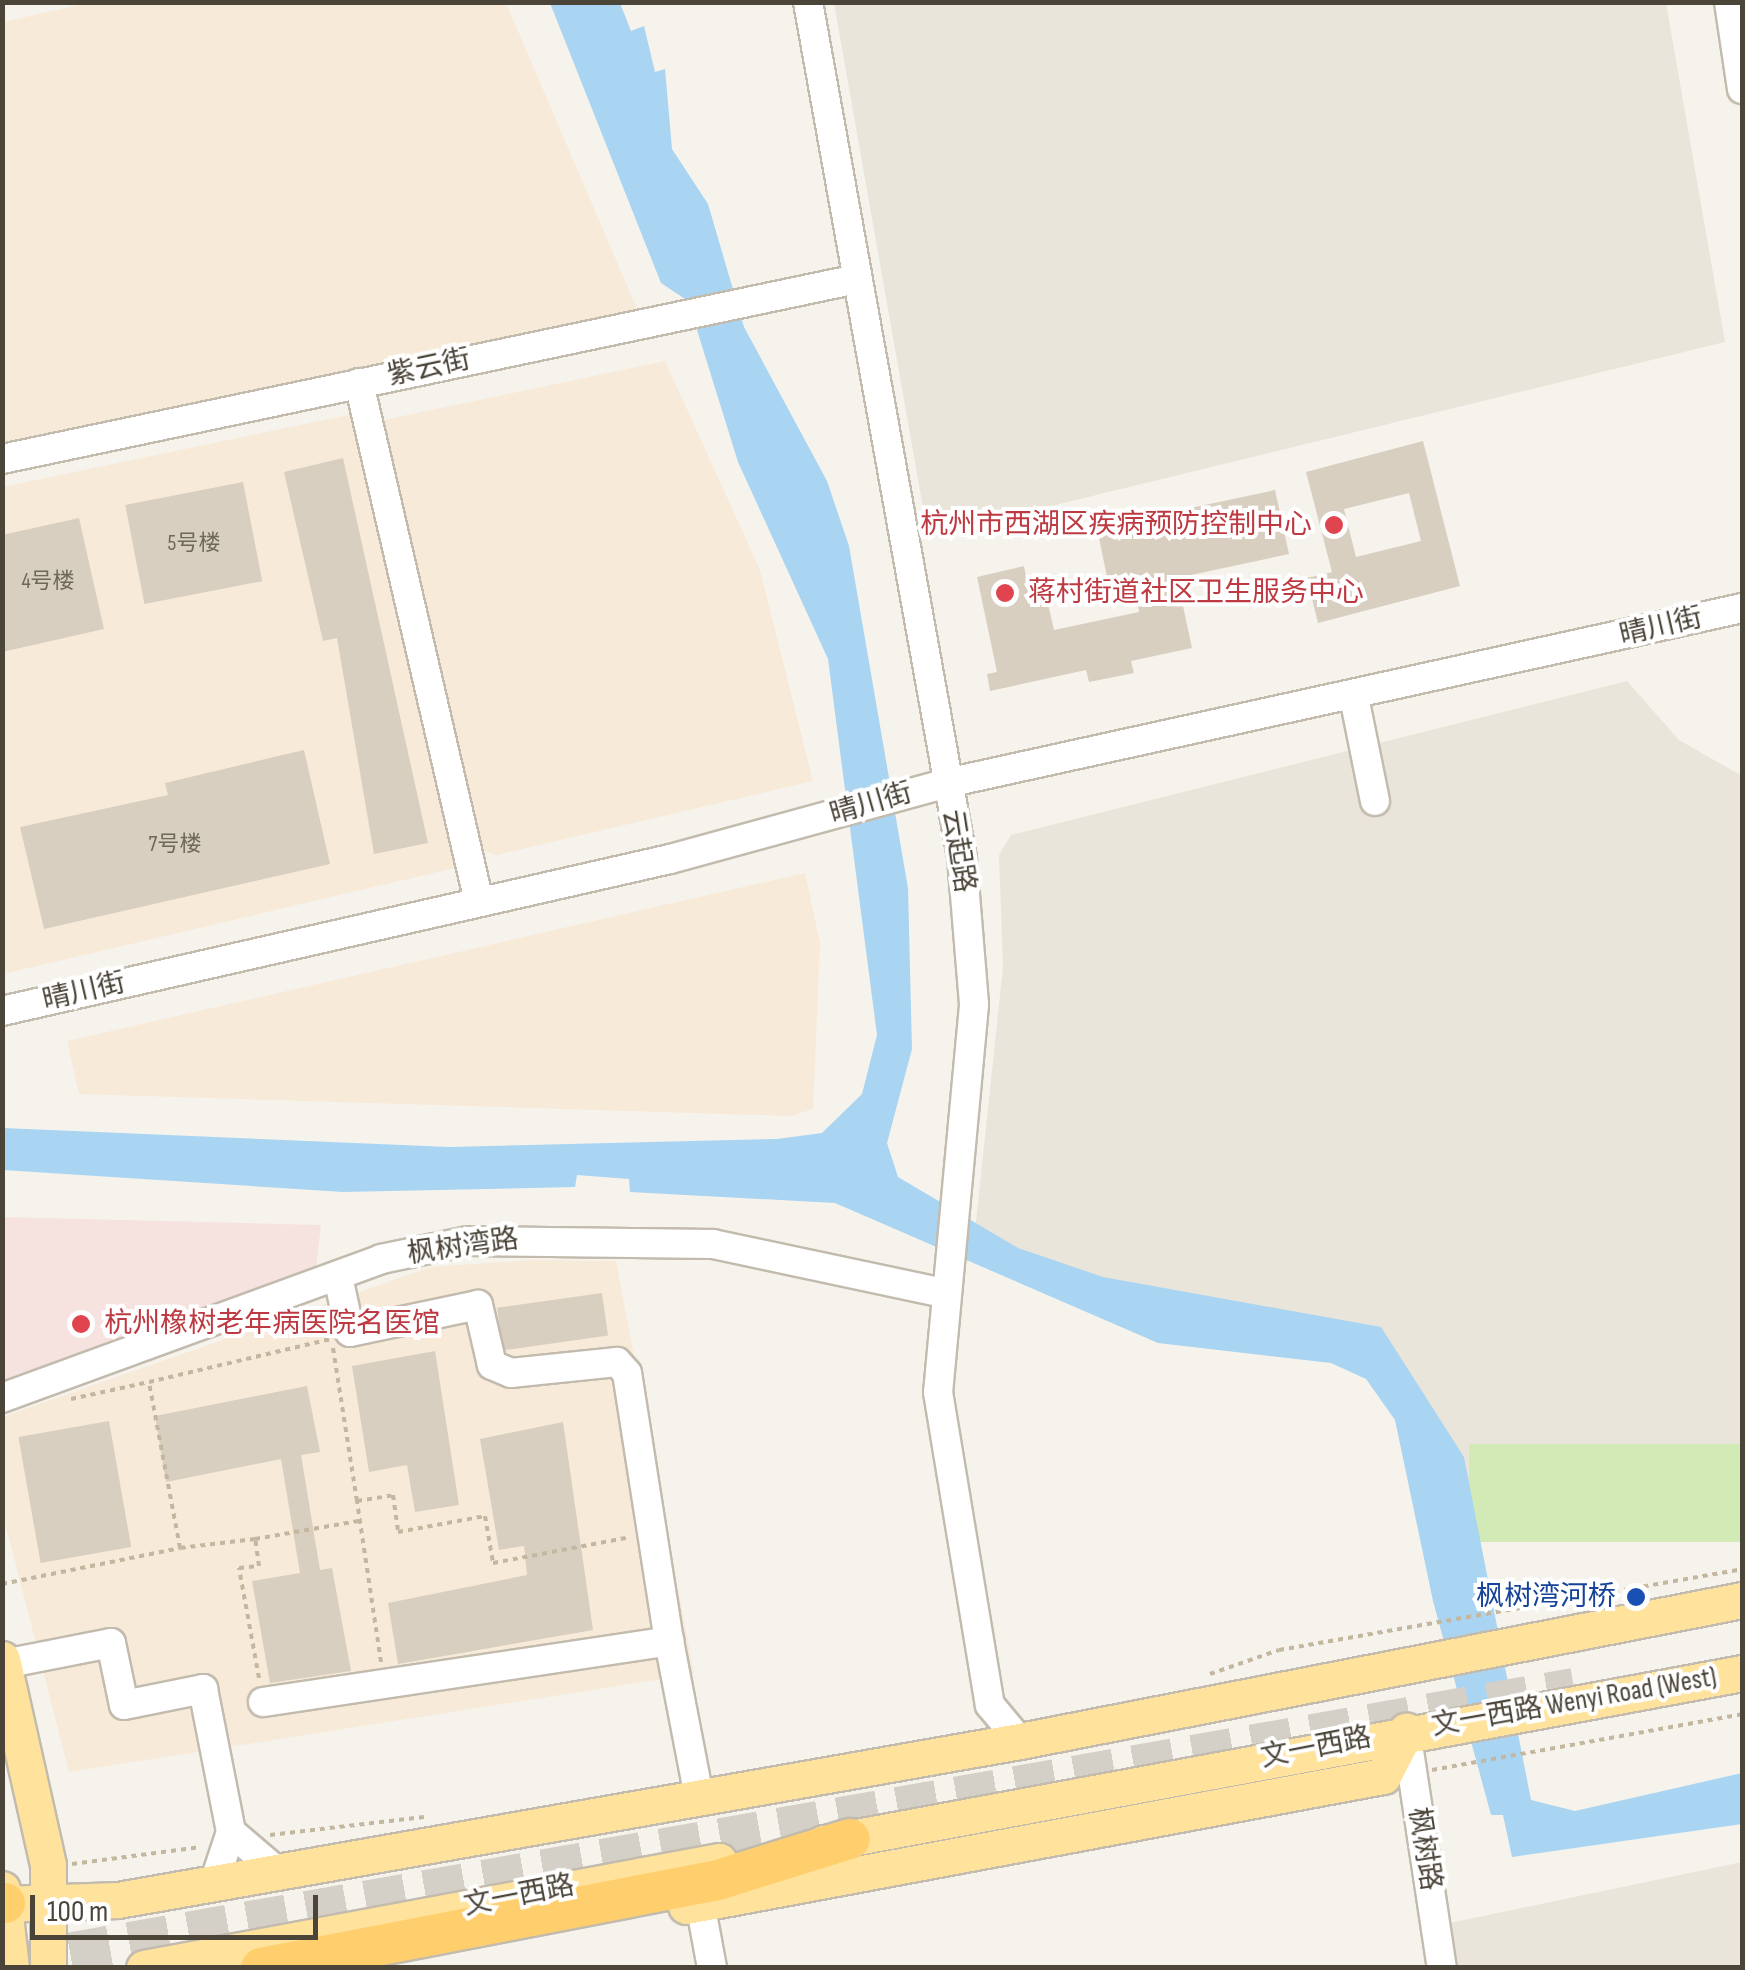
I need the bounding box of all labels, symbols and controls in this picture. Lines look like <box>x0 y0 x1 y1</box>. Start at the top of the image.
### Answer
street label: 紫云街 <box>384 343 474 393</box>
place label: 杭州市西湖区疾病预防控制中心 <box>920 508 1312 542</box>
marker: 杭州市西湖区疾病预防控制中心 <box>1321 512 1347 538</box>
house number: 5号楼 <box>168 531 220 557</box>
house number: 4号楼 <box>21 569 75 595</box>
place label: 蒋村街道社区卫生服务中心 <box>1028 576 1364 610</box>
marker: 蒋村街道社区卫生服务中心 <box>992 580 1018 606</box>
street label: 晴川街 <box>1616 601 1706 653</box>
street label: 晴川街 <box>826 776 916 832</box>
street label: 云起路 <box>935 807 981 895</box>
house number: 7号楼 <box>149 832 201 858</box>
street label: 晴川街 <box>39 966 129 1018</box>
street label: 枫树湾路 <box>405 1223 521 1271</box>
place label: 杭州橡树老年病医院名医馆 <box>104 1307 440 1341</box>
marker: 杭州橡树老年病医院名医馆 <box>68 1311 94 1337</box>
place label: 枫树湾河桥 <box>1476 1580 1616 1614</box>
marker: 枫树湾河桥 <box>1625 1586 1647 1608</box>
street label: 文一西路 Wenyi Road (West) <box>1429 1660 1719 1744</box>
street label: 文一西路 <box>1258 1721 1374 1775</box>
street label: 枫树路 <box>1401 1805 1447 1893</box>
street label: 文一西路 <box>461 1869 577 1923</box>
scale bar <box>35 1875 322 1937</box>
text: 100 m <box>47 1894 108 1930</box>

